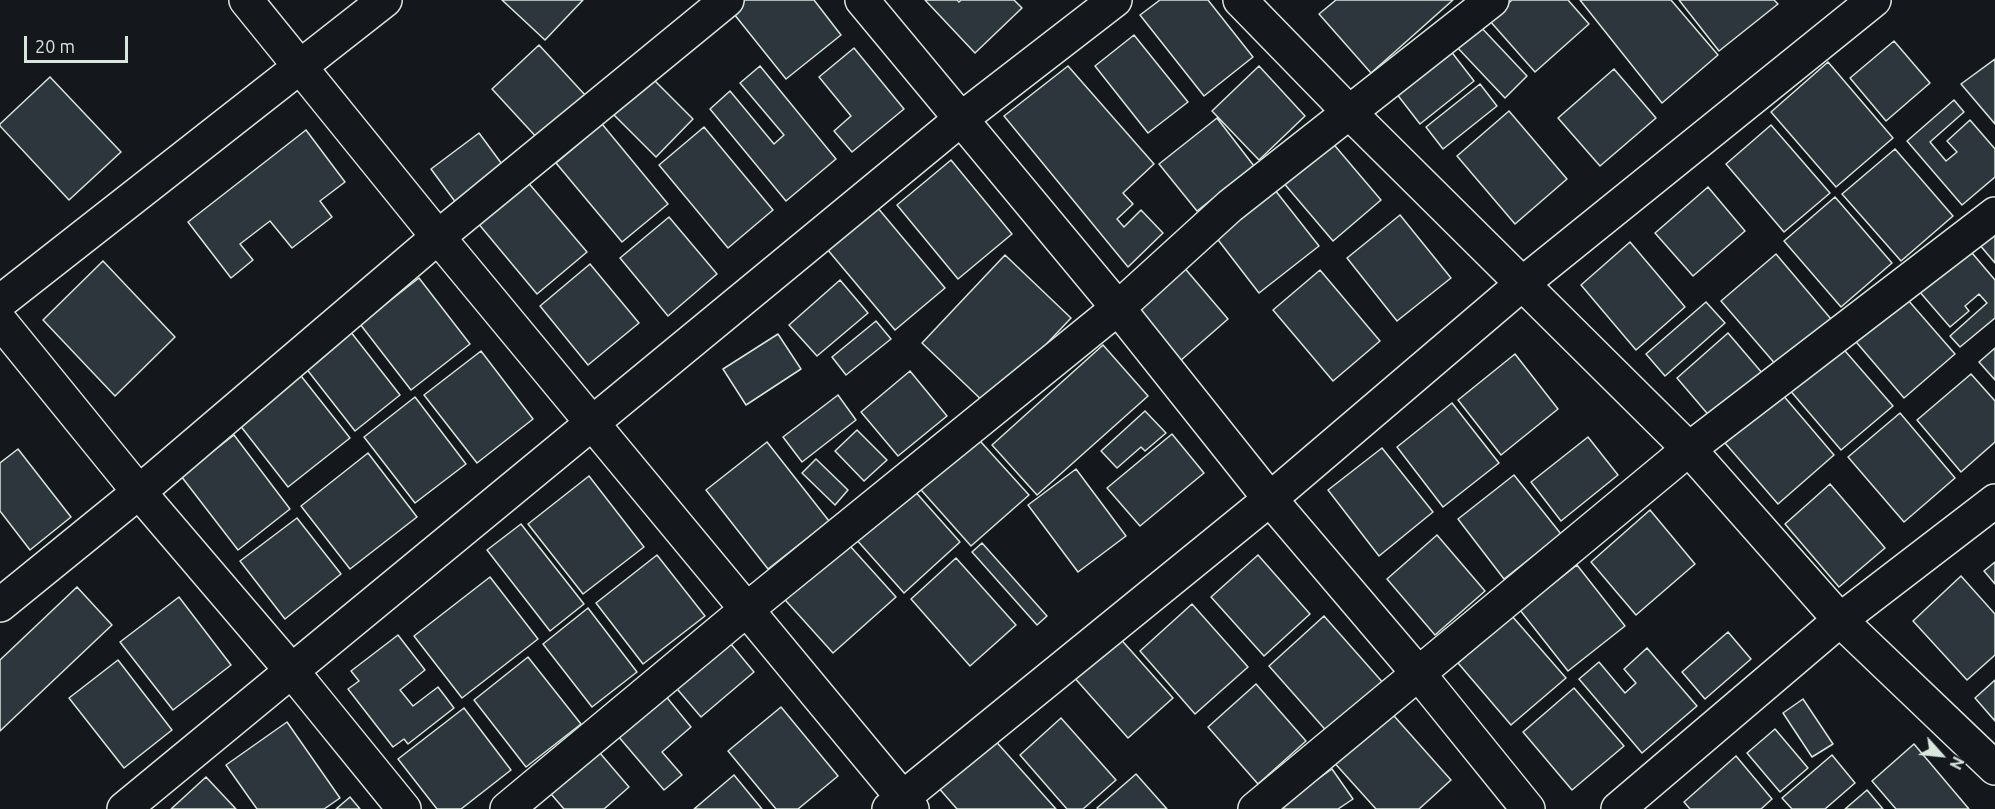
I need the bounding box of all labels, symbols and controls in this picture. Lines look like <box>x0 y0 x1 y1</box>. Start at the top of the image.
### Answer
scale bar <box>27 24 130 62</box>
text: 20 m <box>35 36 75 56</box>
north arrow <box>1911 725 1971 785</box>
text: N <box>1946 754 1968 773</box>

